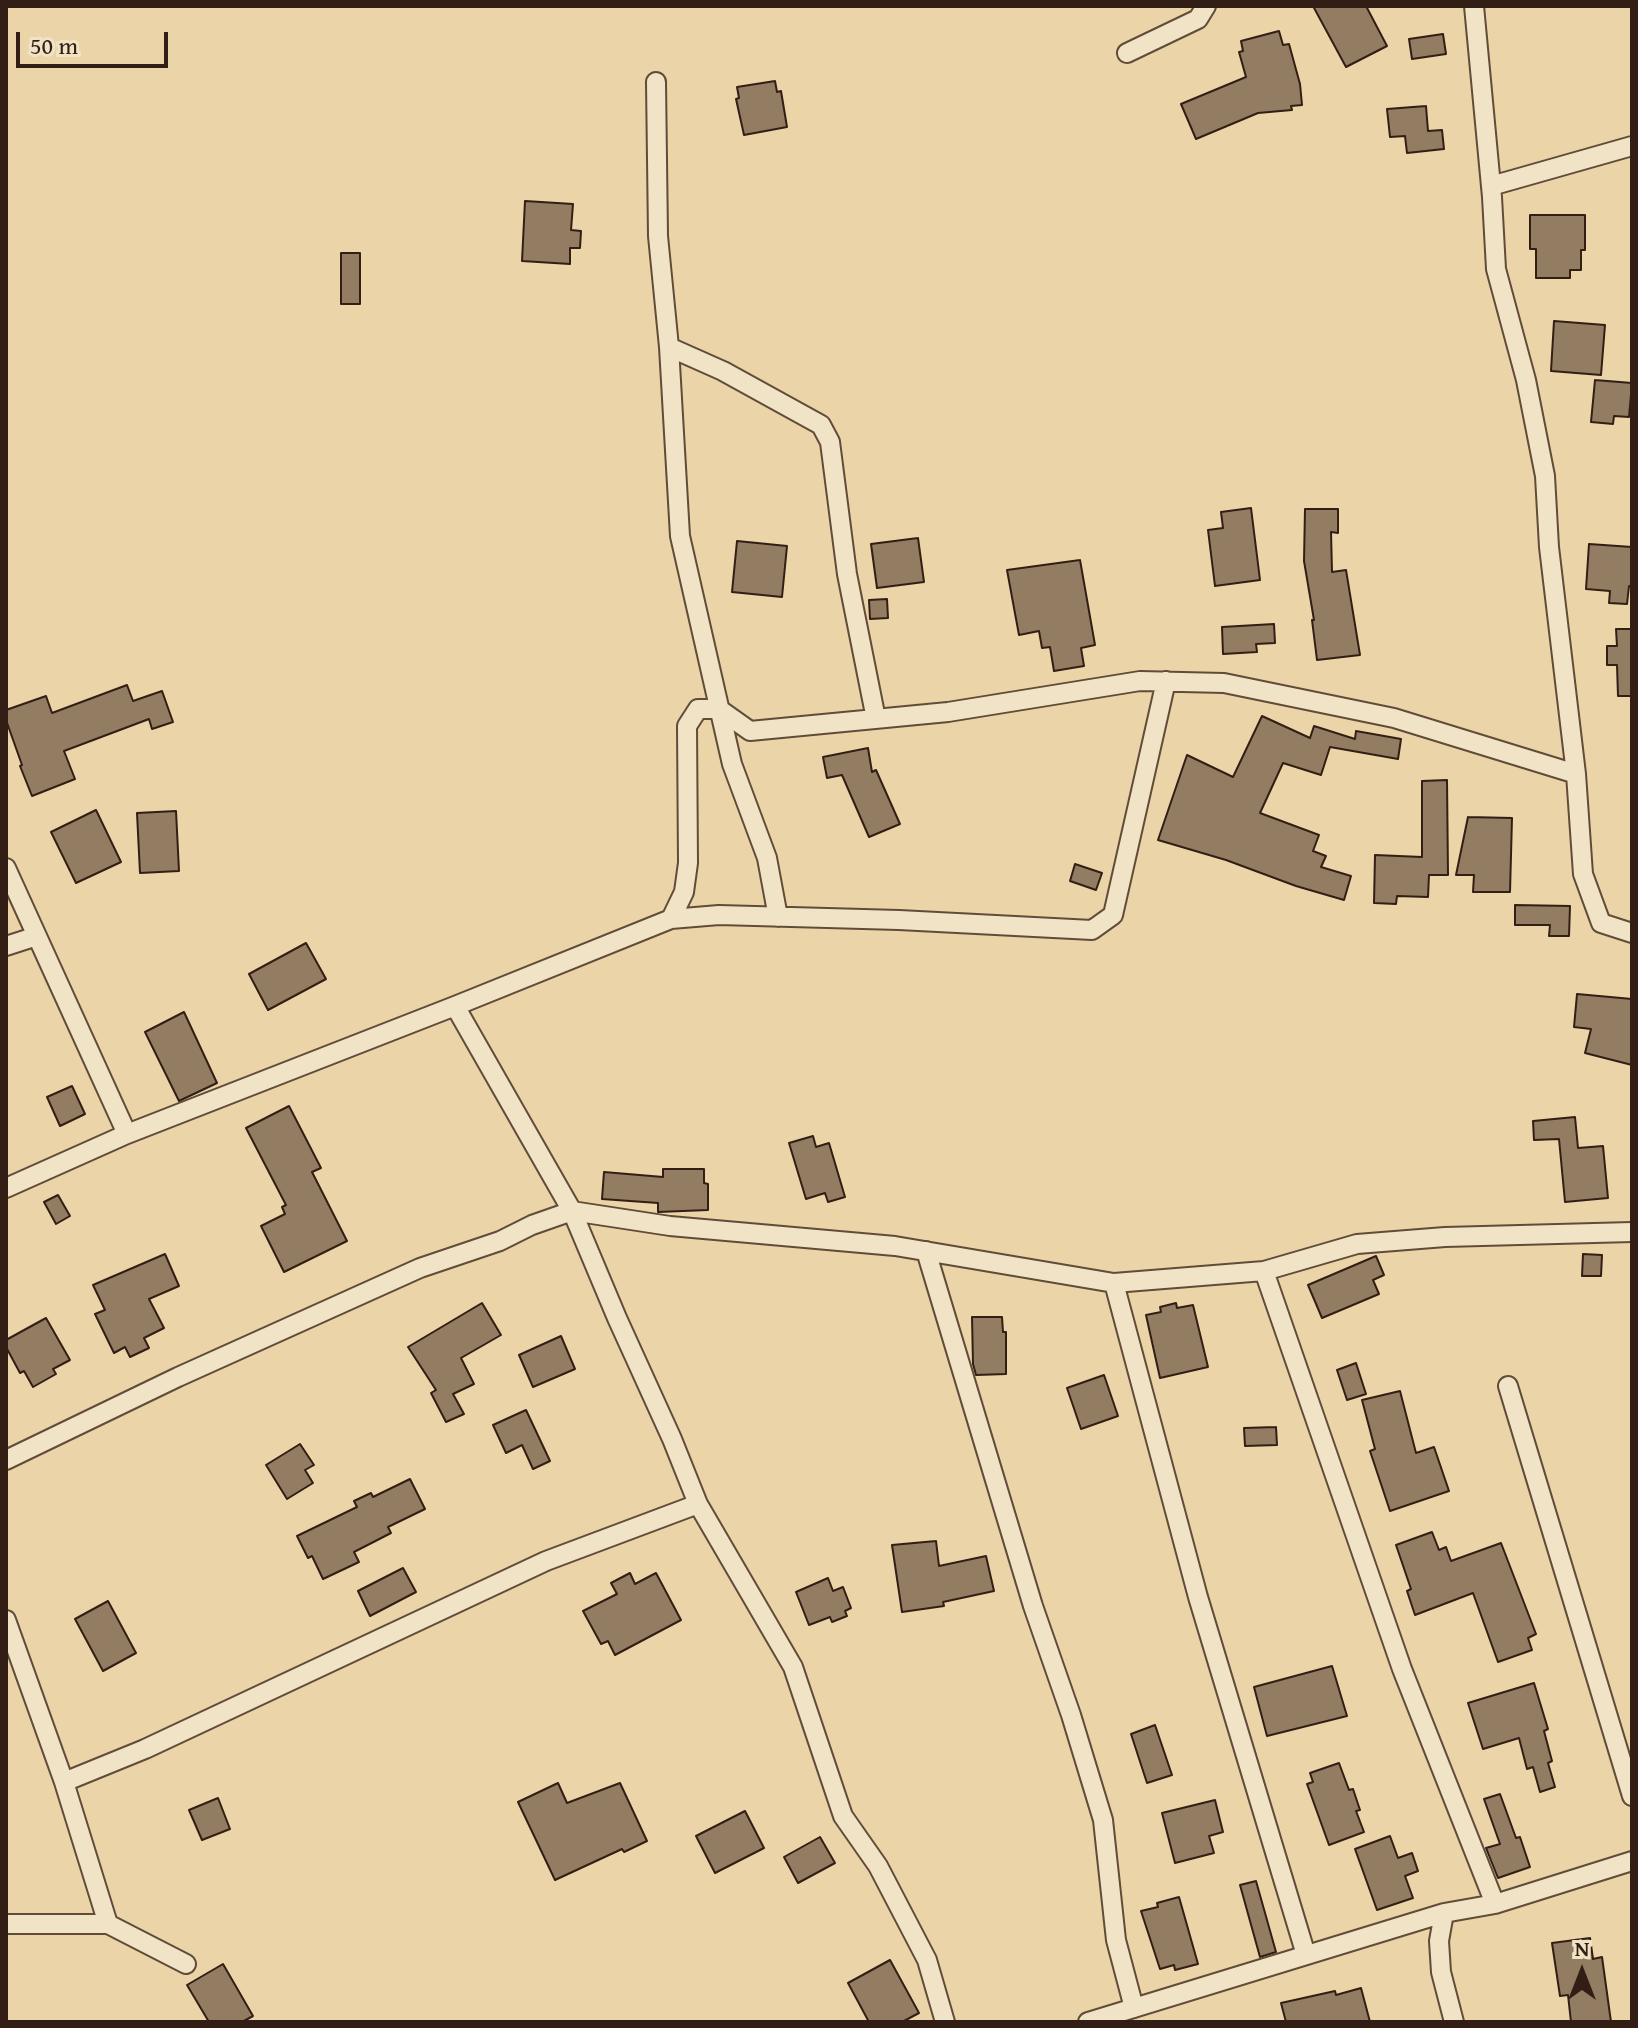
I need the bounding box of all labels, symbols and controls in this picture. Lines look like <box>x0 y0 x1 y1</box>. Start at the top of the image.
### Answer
scale bar <box>20 16 172 66</box>
text: 50 m <box>30 28 78 63</box>
north arrow <box>1542 1932 1622 2012</box>
text: N <box>1575 1932 1589 1964</box>

